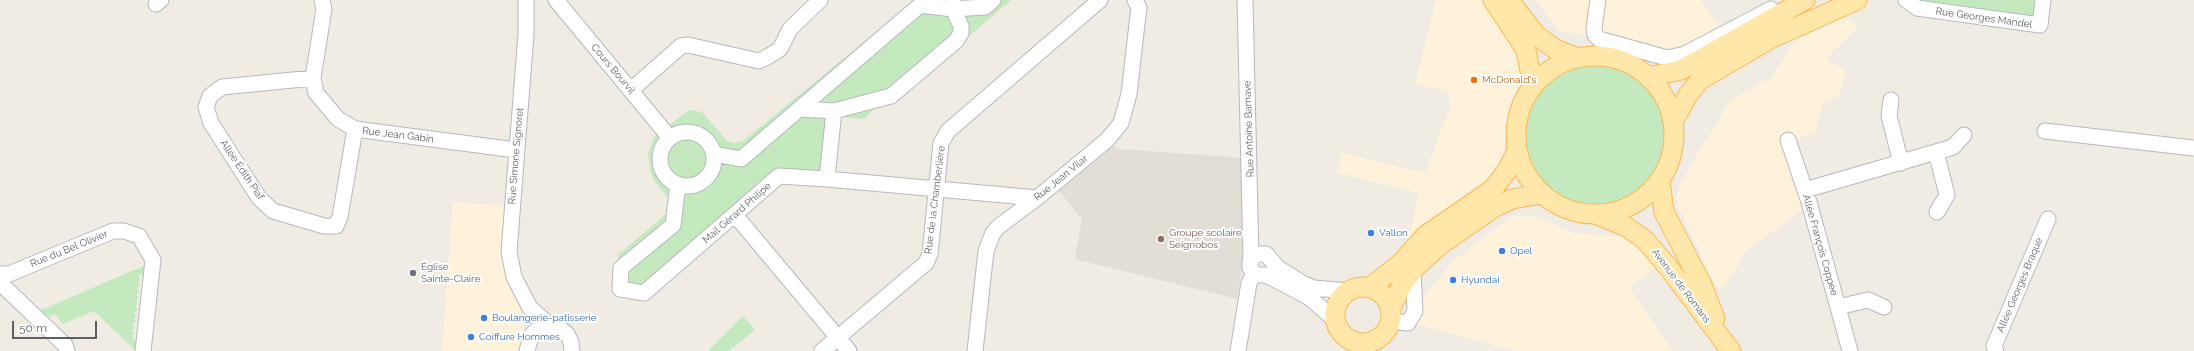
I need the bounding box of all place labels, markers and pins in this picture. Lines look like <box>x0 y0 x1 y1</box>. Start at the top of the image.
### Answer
place label: McDonald's <box>1482 74 1536 86</box>
marker: McDonald's <box>1469 75 1479 85</box>
place label: Groupe scolaire Seignobos <box>1169 227 1242 250</box>
place label: Vallon <box>1379 227 1408 239</box>
marker: Vallon <box>1366 228 1376 238</box>
marker: Groupe scolaire Seignobos <box>1156 234 1166 244</box>
place label: Opel <box>1510 245 1532 257</box>
marker: Opel <box>1497 246 1507 256</box>
place label: Église Sainte-Claire <box>421 261 480 284</box>
marker: Église Sainte-Claire <box>408 268 418 278</box>
place label: Hyundai <box>1461 274 1499 286</box>
marker: Hyundai <box>1448 275 1458 285</box>
place label: Boulangerie-patisserie <box>492 312 597 324</box>
marker: Boulangerie-patisserie <box>479 313 489 323</box>
place label: Coiffure Hommes <box>479 331 560 343</box>
marker: Coiffure Hommes <box>466 332 476 342</box>

